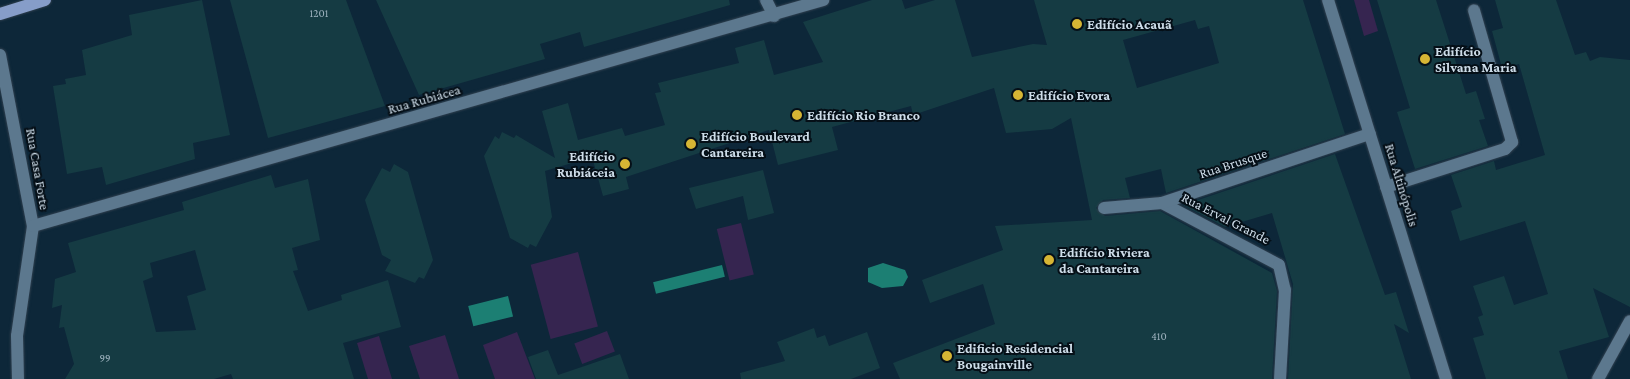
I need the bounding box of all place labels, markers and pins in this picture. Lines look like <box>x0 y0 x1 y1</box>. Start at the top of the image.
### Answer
place label: Edifício Acauã <box>1087 16 1172 32</box>
marker: Edifício Acauã <box>1071 18 1083 30</box>
place label: Edifício Silvana Maria <box>1435 43 1517 75</box>
marker: Edifício Silvana Maria <box>1419 53 1431 65</box>
place label: Edifício Evora <box>1028 87 1110 103</box>
marker: Edifício Evora <box>1012 89 1024 101</box>
place label: Edifício Rio Branco <box>807 107 920 123</box>
marker: Edifício Rio Branco <box>791 109 803 121</box>
place label: Edifício Boulevard Cantareira <box>701 128 810 160</box>
marker: Edifício Boulevard Cantareira <box>685 138 697 150</box>
place label: Edifício Rubiáceia <box>557 148 615 180</box>
marker: Edifício Rubiáceia <box>619 158 631 170</box>
place label: Edifício Riviera da Cantareira <box>1059 244 1150 276</box>
marker: Edifício Riviera da Cantareira <box>1043 254 1055 266</box>
place label: Edificio Residencial Bougainville <box>957 340 1073 372</box>
marker: Edificio Residencial Bougainville <box>941 350 953 362</box>

